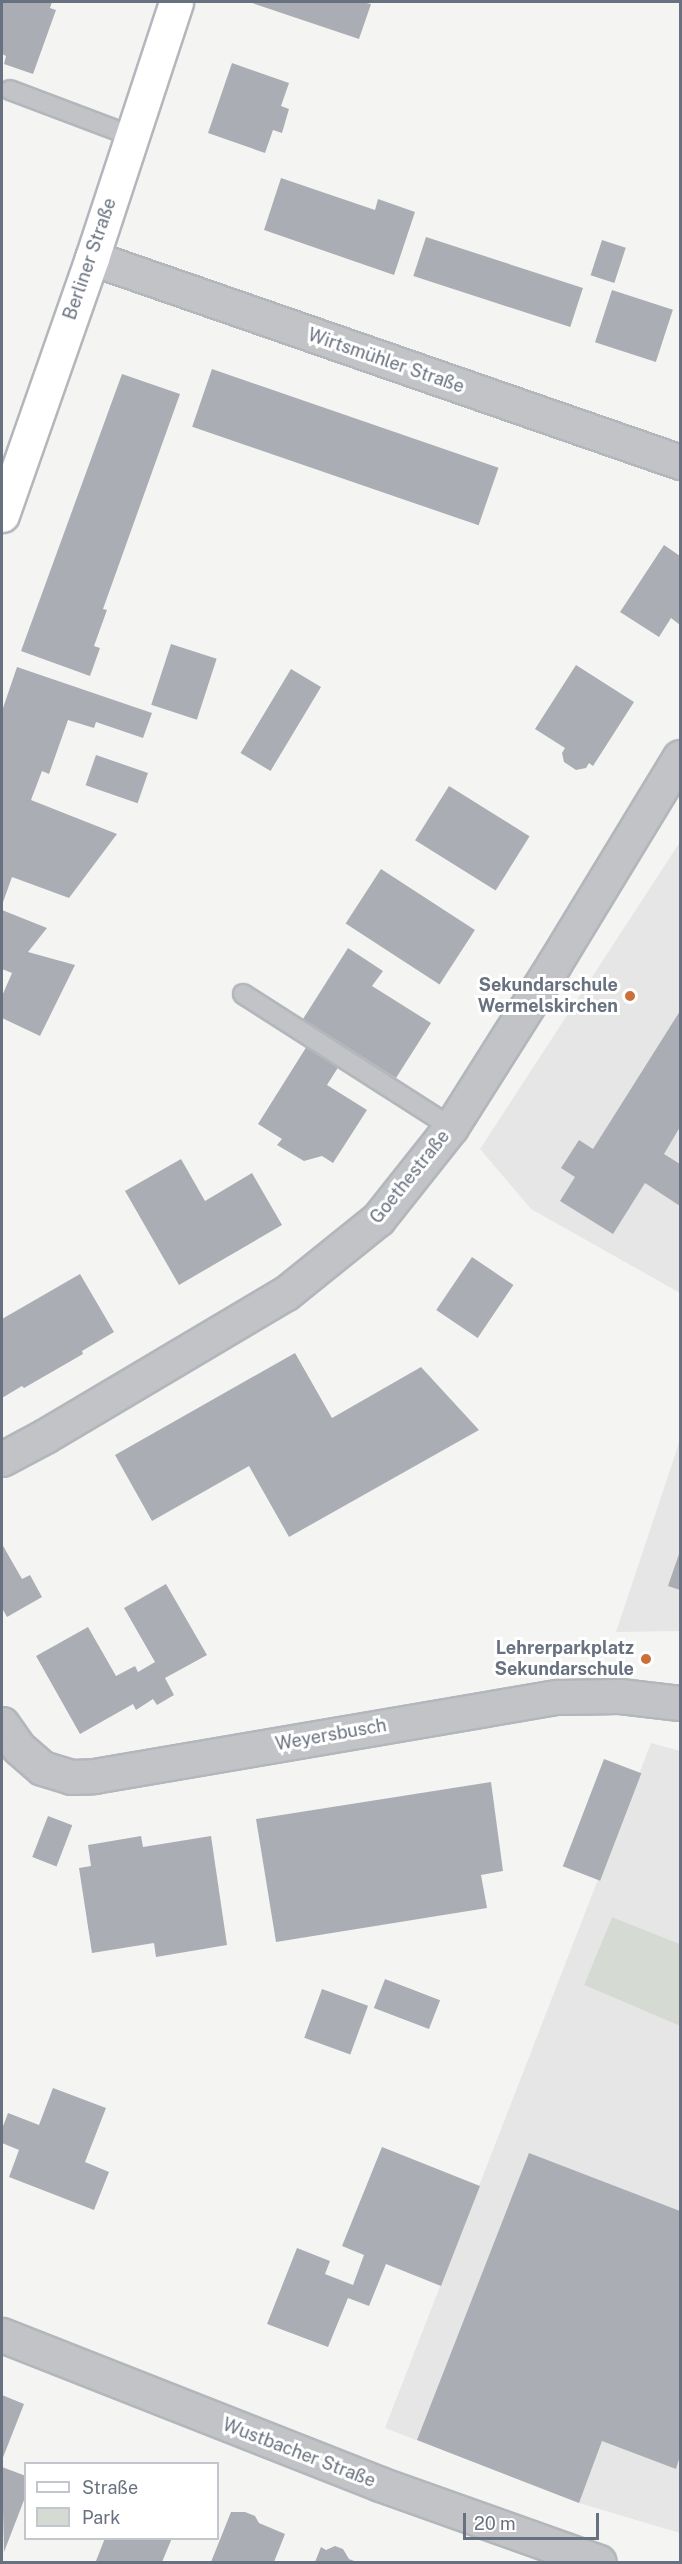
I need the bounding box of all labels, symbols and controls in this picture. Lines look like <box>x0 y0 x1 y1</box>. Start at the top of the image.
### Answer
street label: Berliner Straße <box>59 195 121 323</box>
street label: Wirtsmühler Straße <box>305 324 467 398</box>
place label: Sekundarschule Wermelskirchen <box>478 975 618 1018</box>
marker: Sekundarschule Wermelskirchen <box>623 989 637 1003</box>
street label: Goethestraße <box>366 1126 454 1228</box>
place label: Lehrerparkplatz Sekundarschule <box>495 1638 634 1680</box>
marker: Lehrerparkplatz Sekundarschule <box>639 1652 653 1666</box>
street label: Weyersbusch <box>274 1715 388 1755</box>
street label: Wustbacher Straße <box>220 2414 378 2492</box>
legend <box>24 2462 219 2540</box>
text: Straße <box>82 2477 138 2498</box>
scale bar <box>466 2501 602 2539</box>
text: Park <box>82 2507 120 2528</box>
text: 20 m <box>474 2513 516 2534</box>

